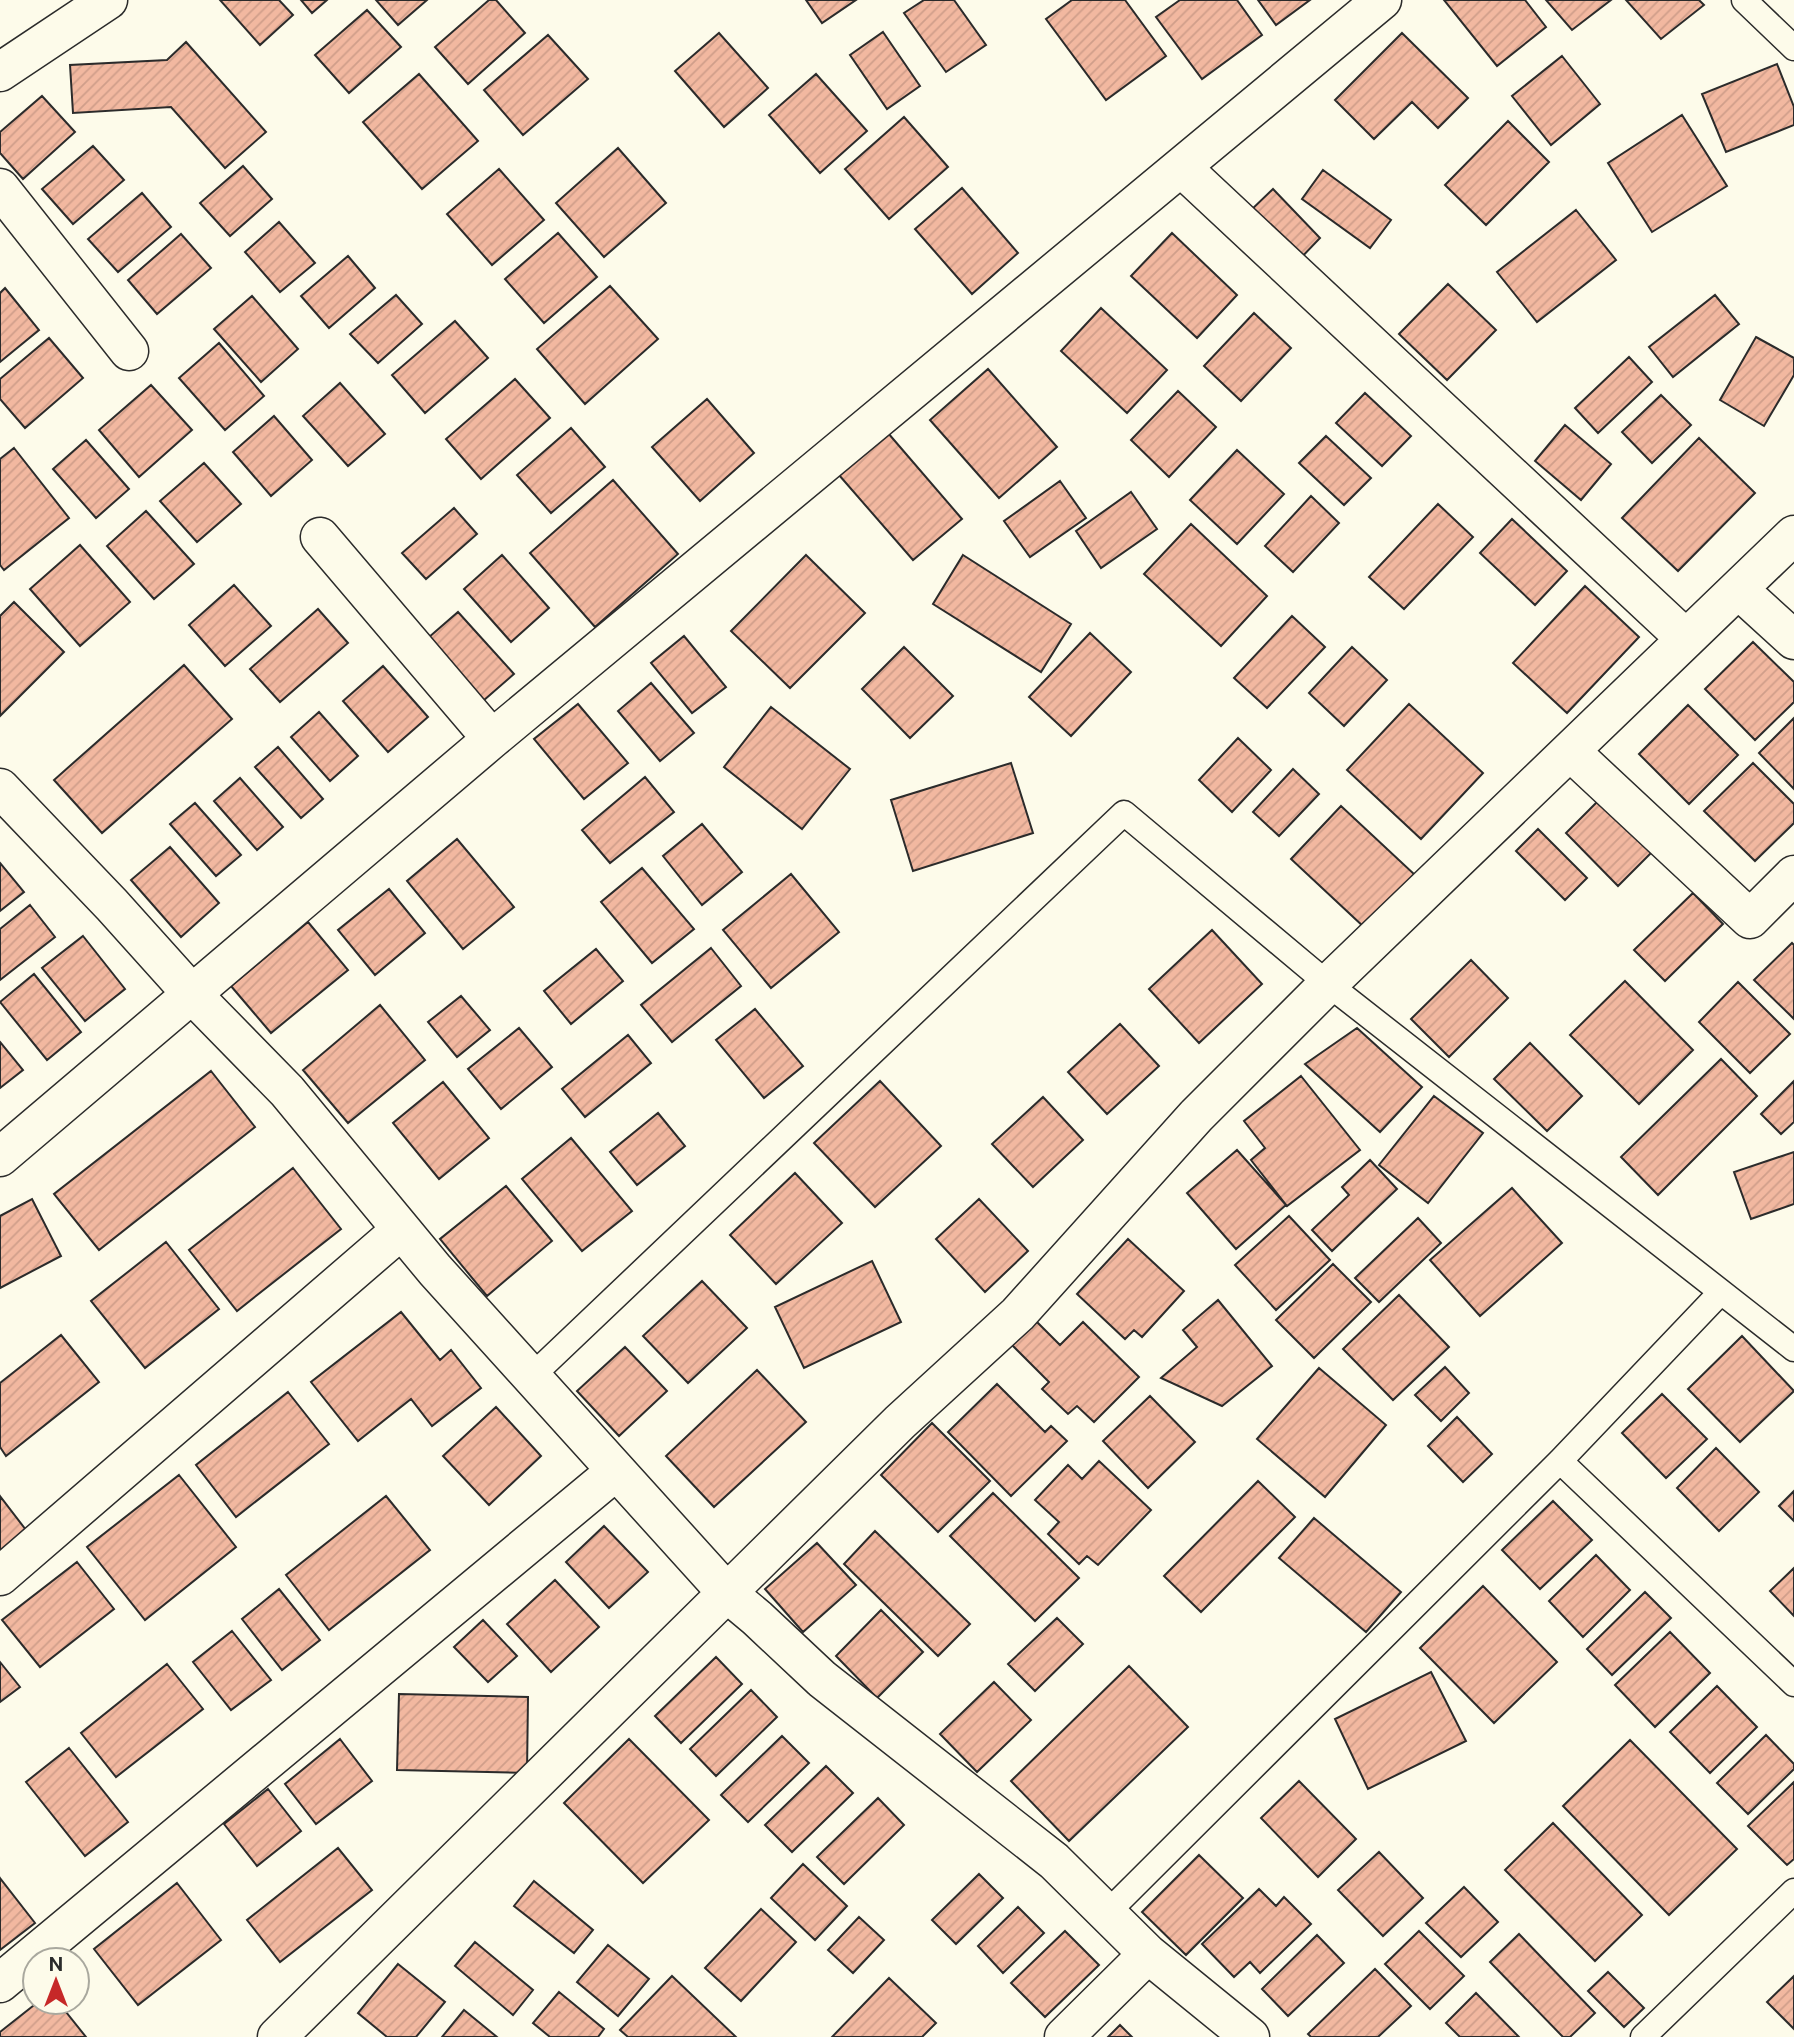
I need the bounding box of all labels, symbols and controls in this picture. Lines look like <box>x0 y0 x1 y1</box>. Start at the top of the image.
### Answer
north arrow <box>21 1946 91 2016</box>
text: N <box>49 1953 63 1975</box>

